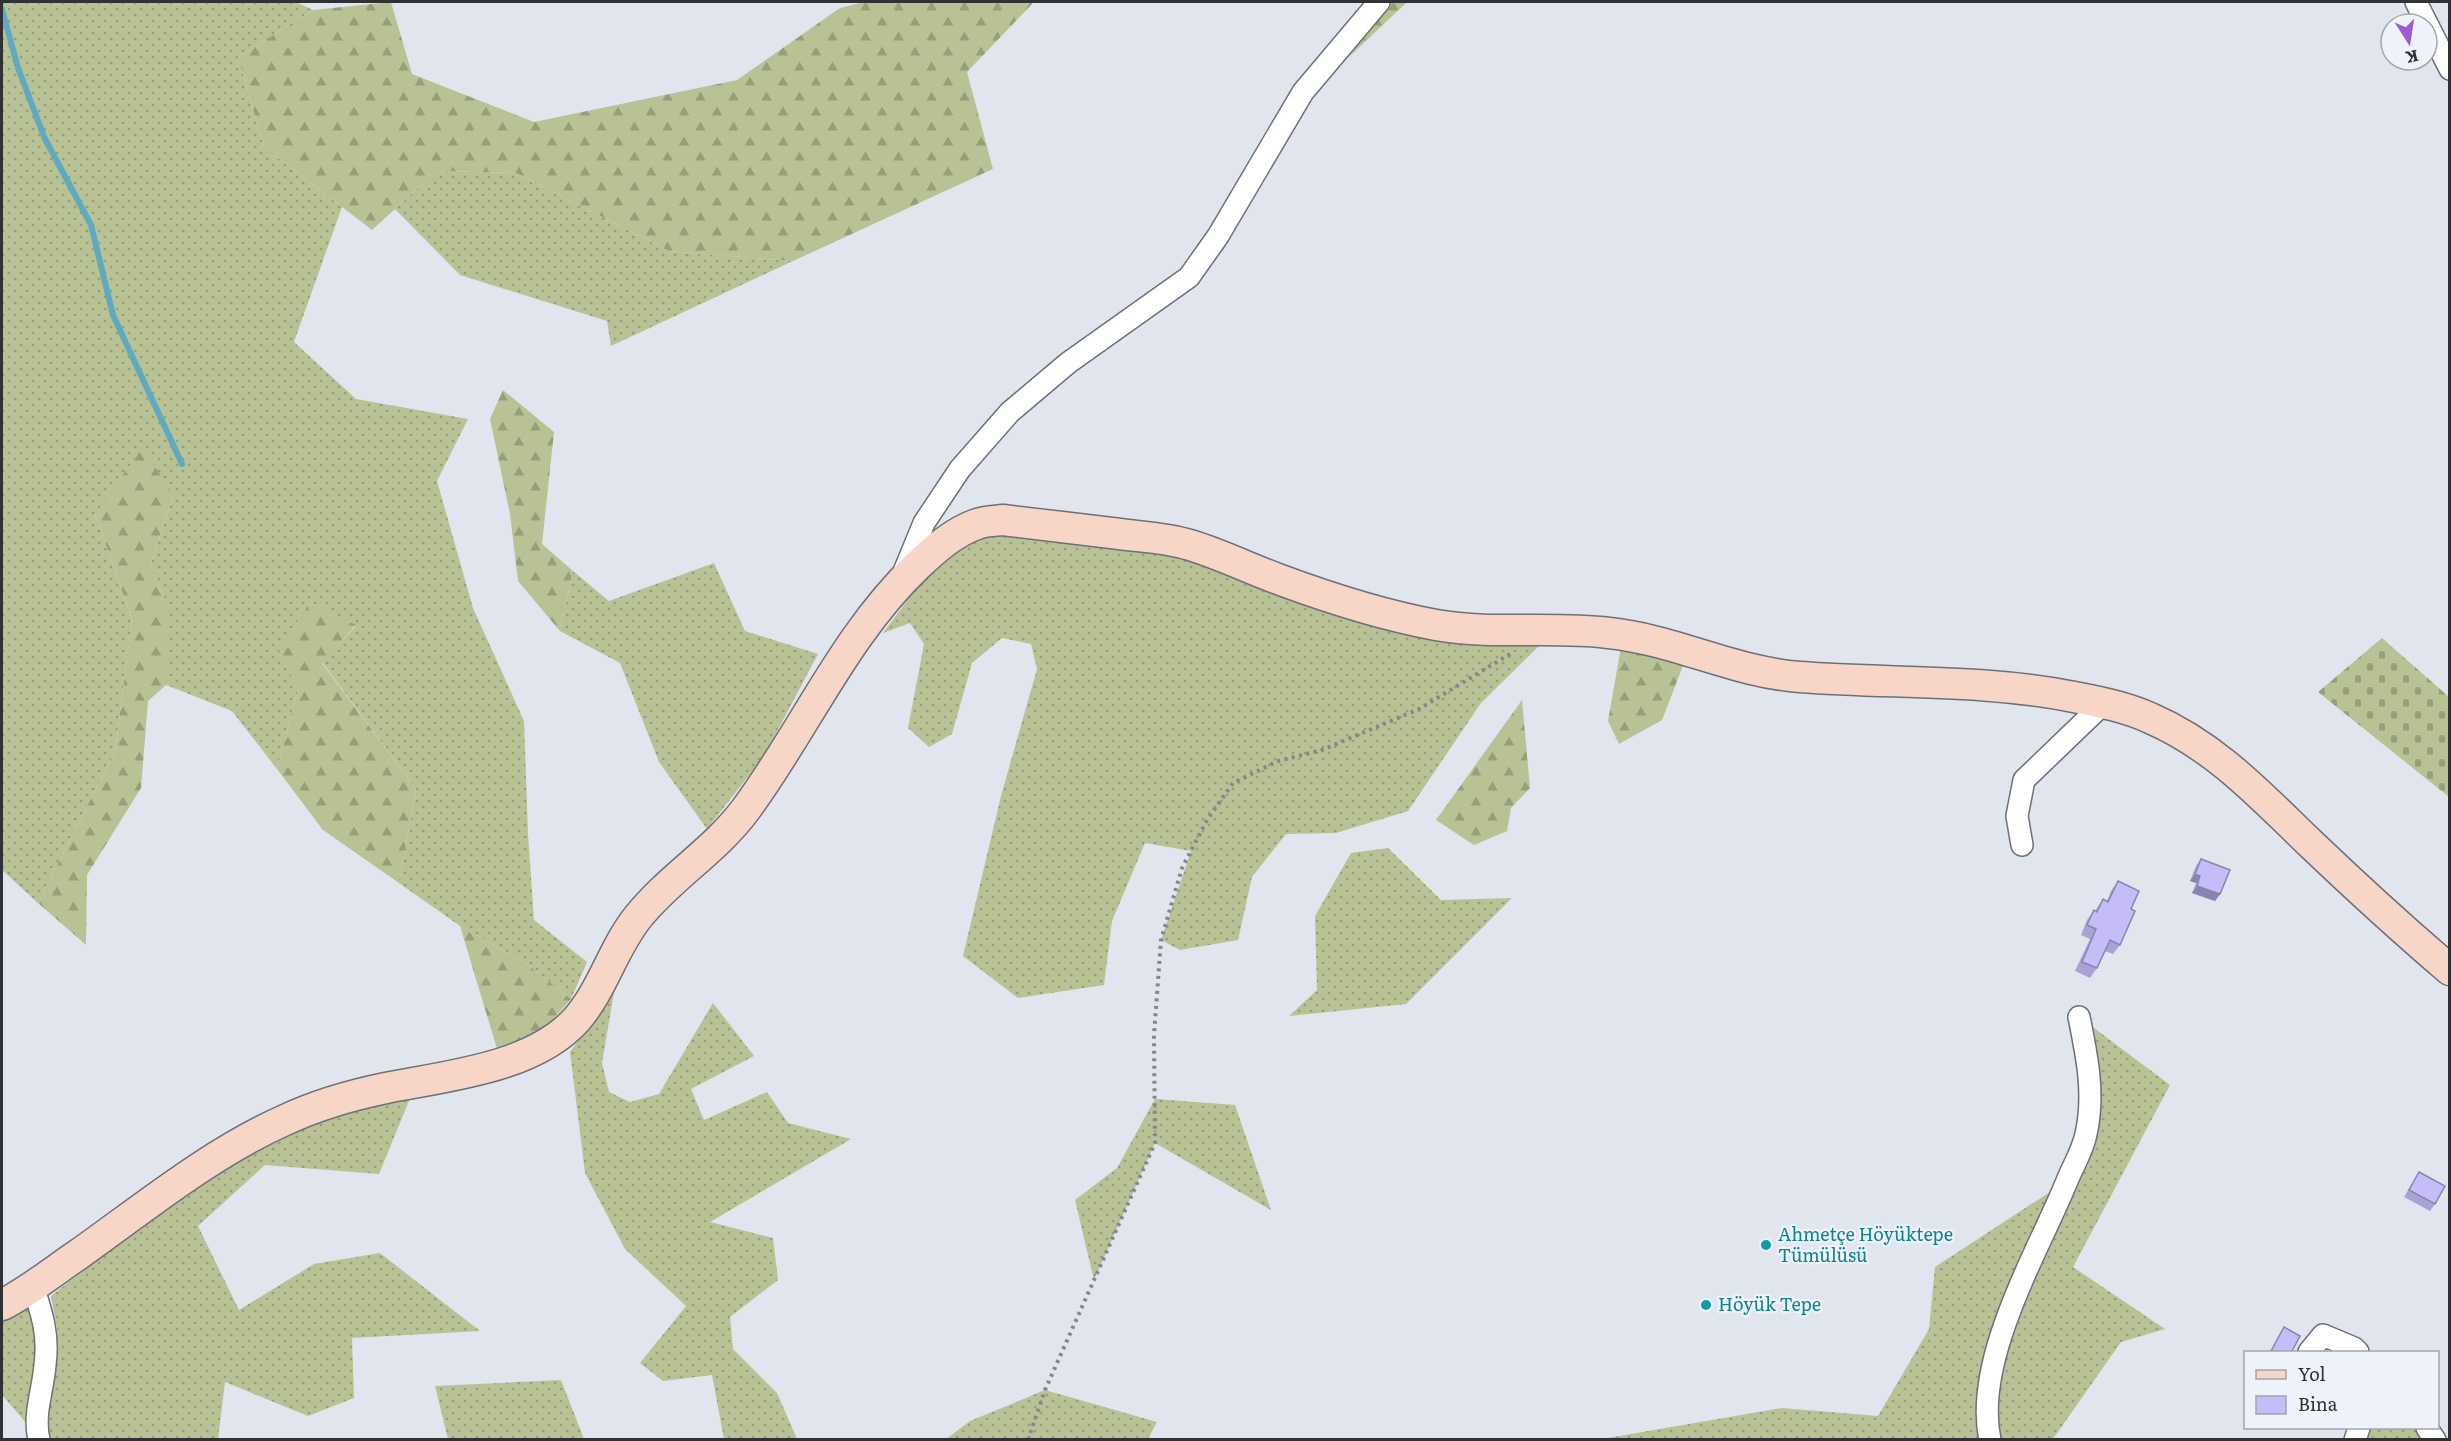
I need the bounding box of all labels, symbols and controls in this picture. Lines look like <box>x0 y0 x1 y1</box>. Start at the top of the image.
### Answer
north arrow <box>2379 12 2439 72</box>
text: K <box>2403 45 2421 71</box>
place label: Ahmetçe Höyüktepe Tümülüsü <box>1778 1220 1953 1268</box>
marker: Ahmetçe Höyüktepe Tümülüsü <box>1759 1238 1773 1252</box>
place label: Höyük Tepe <box>1718 1290 1821 1317</box>
marker: Höyük Tepe <box>1699 1298 1713 1312</box>
legend <box>2244 1351 2439 1429</box>
text: Yol <box>2298 1360 2326 1387</box>
text: Bina <box>2298 1390 2338 1417</box>

